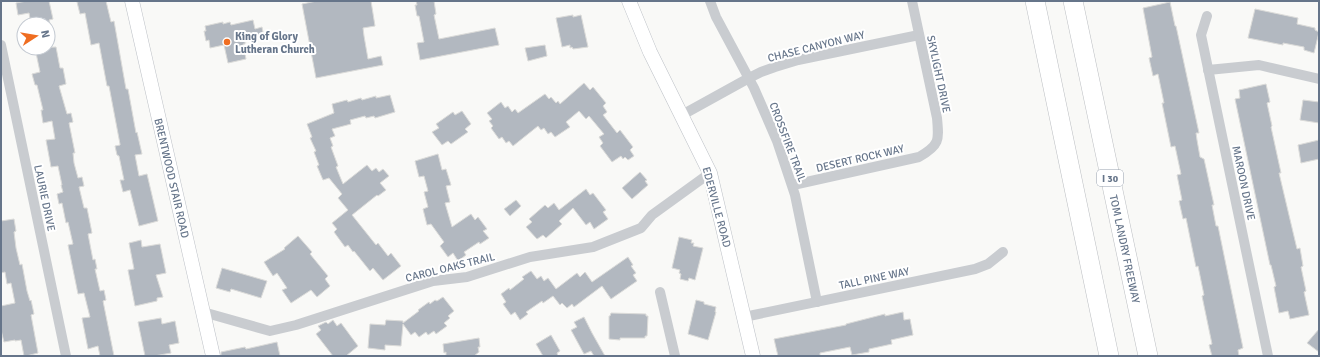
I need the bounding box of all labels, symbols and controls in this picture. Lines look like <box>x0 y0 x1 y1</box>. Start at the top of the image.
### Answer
north arrow <box>16 16 56 56</box>
street label: CHASE CANYON WAY <box>766 28 866 65</box>
text: N <box>38 29 52 39</box>
place label: King of Glory Lutheran Church <box>235 30 315 56</box>
street label: SKYLIGHT DRIVE <box>924 34 953 114</box>
marker: King of Glory Lutheran Church <box>222 37 232 47</box>
street label: CROSSFIRE TRAIL <box>766 100 809 184</box>
street label: BRENTWOOD STAIR ROAD <box>151 117 192 239</box>
street label: DESERT ROCK WAY <box>815 142 906 175</box>
street label: MAROON DRIVE <box>1229 145 1258 222</box>
street label: LAURIE DRIVE <box>31 164 58 232</box>
street label: EDERVILLE ROAD <box>700 165 734 249</box>
road number: I 30 <box>1097 170 1123 186</box>
street label: TOM LANDRY FREEWAY <box>1107 194 1142 305</box>
street label: CAROL OAKS TRAIL <box>404 250 496 285</box>
street label: TALL PINE WAY <box>838 265 911 292</box>

